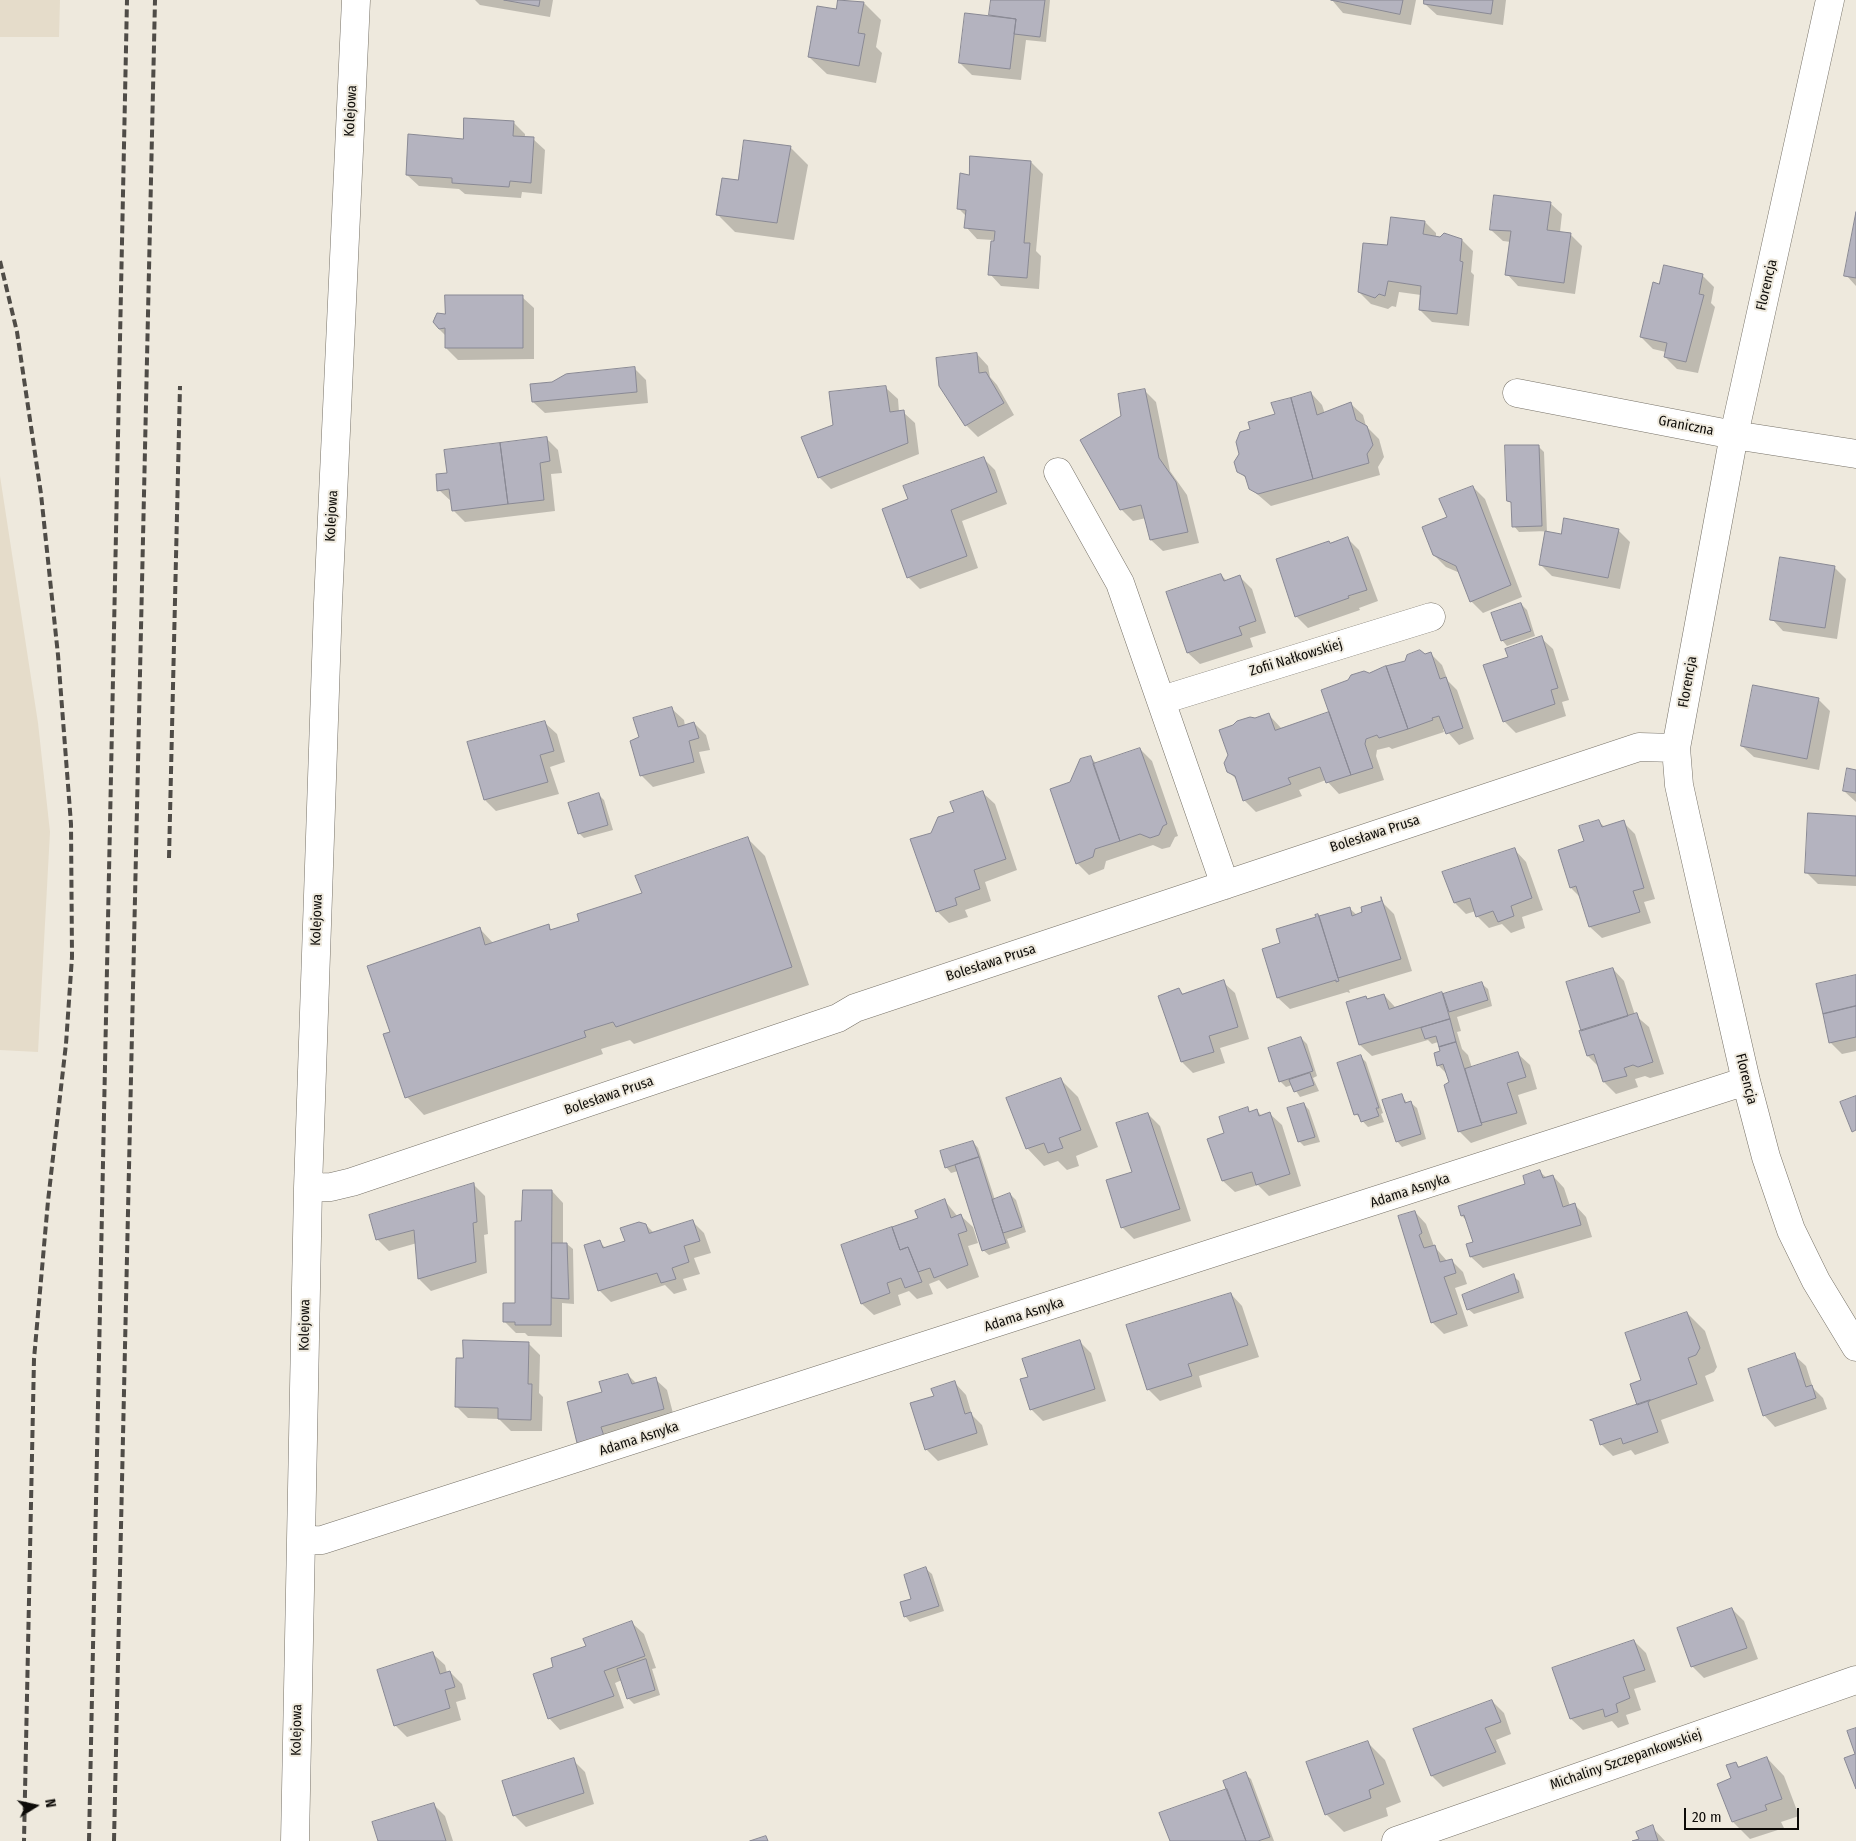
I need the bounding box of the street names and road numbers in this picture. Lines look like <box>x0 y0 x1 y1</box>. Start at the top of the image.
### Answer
street label: Kolejowa <box>341 85 361 137</box>
street label: Florencja <box>1753 258 1781 312</box>
street label: Graniczna <box>1657 412 1715 440</box>
street label: Kolejowa <box>322 490 342 542</box>
street label: Zofii Nałkowskiej <box>1247 636 1345 680</box>
street label: Florencja <box>1675 655 1701 709</box>
street label: Bolesława Prusa <box>1328 812 1422 856</box>
street label: Kolejowa <box>308 894 326 946</box>
street label: Bolesława Prusa <box>944 941 1038 985</box>
street label: Florencja <box>1732 1052 1760 1106</box>
street label: Bolesława Prusa <box>562 1073 656 1119</box>
street label: Adama Asnyka <box>1368 1170 1452 1212</box>
street label: Adama Asnyka <box>982 1294 1066 1336</box>
street label: Kolejowa <box>296 1299 314 1351</box>
street label: Adama Asnyka <box>597 1418 681 1460</box>
street label: Kolejowa <box>288 1704 306 1756</box>
street label: Michaliny Szczepankowskiej <box>1548 1726 1704 1794</box>

